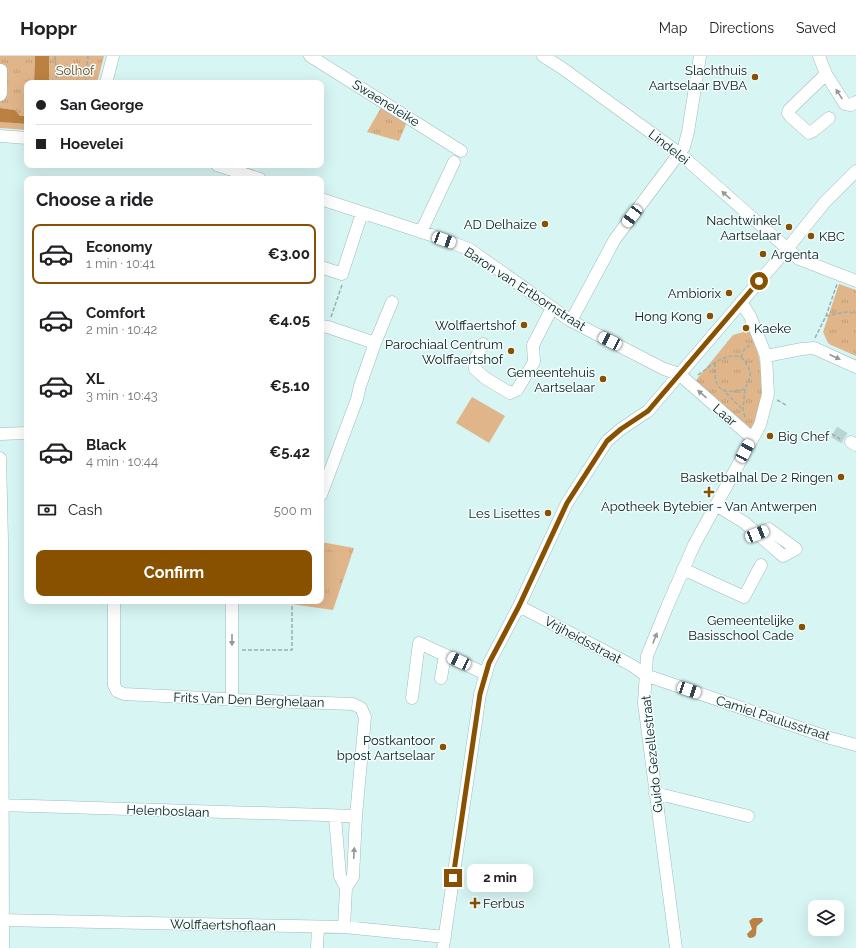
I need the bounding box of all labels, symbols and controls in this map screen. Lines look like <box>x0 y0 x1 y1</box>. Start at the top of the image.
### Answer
text: Hoppr <box>20 17 77 39</box>
text: Map <box>659 20 687 36</box>
text: Directions <box>709 20 774 36</box>
text: Saved <box>796 20 836 36</box>
park label: Solhof <box>56 63 95 78</box>
place label: Slachthuis Aartselaar BVBA <box>649 63 747 93</box>
marker: Slachthuis Aartselaar BVBA <box>750 72 760 82</box>
street label: Swaeneleike <box>350 76 423 130</box>
one-way arrow <box>835 89 843 99</box>
text: San George <box>60 96 144 114</box>
street label: Lindelei <box>646 126 692 168</box>
text: Hoevelei <box>60 135 123 153</box>
text: Choose a ride <box>36 189 154 210</box>
one-way arrow <box>722 191 731 200</box>
car <box>620 203 644 229</box>
place label: Nachtwinkel Aartselaar <box>706 213 781 243</box>
place label: AD Delhaize <box>464 217 537 232</box>
marker: AD Delhaize <box>540 219 550 229</box>
marker: Nachtwinkel Aartselaar <box>784 222 794 232</box>
place label: KBC <box>819 229 845 244</box>
car <box>431 230 457 250</box>
marker: KBC <box>806 231 816 241</box>
icon: car <box>38 236 74 272</box>
text: Economy <box>86 238 153 256</box>
street label: Baron van Ertbornstraat <box>462 244 589 334</box>
text: €3.00 <box>268 245 310 263</box>
place label: Argenta <box>771 247 819 262</box>
marker: Argenta <box>758 249 768 259</box>
text: 1 min · 10:41 <box>86 256 155 271</box>
route start <box>750 272 768 290</box>
place label: Ambiorix <box>668 286 721 301</box>
marker: Ambiorix <box>724 288 734 298</box>
icon: car <box>38 302 74 338</box>
text: Comfort <box>86 304 145 322</box>
place label: Hong Kong <box>635 309 702 324</box>
text: €4.05 <box>269 311 310 329</box>
marker: Hong Kong <box>705 311 715 321</box>
place label: Wolffaertshof <box>435 318 517 333</box>
marker: Wolffaertshof <box>519 320 529 330</box>
place label: Kaeke <box>754 321 792 336</box>
text: 2 min · 10:42 <box>86 322 157 337</box>
marker: Kaeke <box>741 323 751 333</box>
car <box>597 330 623 352</box>
place label: Parochiaal Centrum Wolffaertshof <box>385 337 504 367</box>
marker: Parochiaal Centrum Wolffaertshof <box>506 346 516 356</box>
one-way arrow <box>829 355 841 361</box>
place label: Gemeentehuis Aartselaar <box>507 365 595 395</box>
icon: car <box>38 368 74 404</box>
text: XL <box>86 370 104 388</box>
marker: Gemeentehuis Aartselaar <box>598 374 608 384</box>
text: €5.10 <box>270 377 310 395</box>
text: 3 min · 10:43 <box>86 388 158 403</box>
one-way arrow <box>696 389 707 398</box>
street label: Laar <box>710 401 740 430</box>
place label: Big Chef <box>778 429 830 444</box>
marker: Big Chef <box>765 431 775 441</box>
icon: car <box>38 434 74 470</box>
text: Black <box>86 436 126 454</box>
car <box>734 438 756 464</box>
text: €5.42 <box>269 443 310 461</box>
text: 4 min · 10:44 <box>86 454 158 469</box>
place label: Basketbalhal De 2 Ringen <box>680 470 833 485</box>
marker: Basketbalhal De 2 Ringen <box>836 472 846 482</box>
marker: Apotheek Bytebier - Van Antwerpen <box>704 487 714 497</box>
icon: cash <box>36 499 58 521</box>
place label: Apotheek Bytebier - Van Antwerpen <box>601 499 817 514</box>
text: Cash <box>68 501 102 519</box>
text: 500 m <box>274 503 312 518</box>
place label: Les Lisettes <box>469 506 540 521</box>
marker: Les Lisettes <box>543 508 553 518</box>
car <box>744 524 770 544</box>
button: Confirm <box>36 550 312 596</box>
place label: Gemeentelijke Basisschool Cade <box>688 613 794 643</box>
street label: Vrijheidsstraat <box>542 614 624 667</box>
marker: Gemeentelijke Basisschool Cade <box>797 622 807 632</box>
one-way arrow <box>652 631 658 643</box>
one-way arrow <box>229 634 235 647</box>
car <box>446 650 472 672</box>
car <box>676 680 702 700</box>
street label: Frits Van Den Berghelaan <box>173 690 325 710</box>
street label: Camiel Paulusstraat <box>714 692 832 744</box>
street label: Guido Gezellestraat <box>638 694 666 813</box>
place label: Postkantoor bpost Aartselaar <box>337 733 435 763</box>
marker: Postkantoor bpost Aartselaar <box>438 742 448 752</box>
street label: Helenboslaan <box>126 802 210 820</box>
one-way arrow <box>351 847 358 859</box>
callout: 2 min <box>467 864 533 892</box>
route end <box>444 869 462 887</box>
text: 2 min <box>483 870 517 885</box>
place label: Ferbus <box>483 896 524 911</box>
marker: Ferbus <box>470 898 480 908</box>
map controls <box>808 900 844 936</box>
button: layers <box>808 900 844 936</box>
street label: Wolffaertshoflaan <box>170 917 276 933</box>

